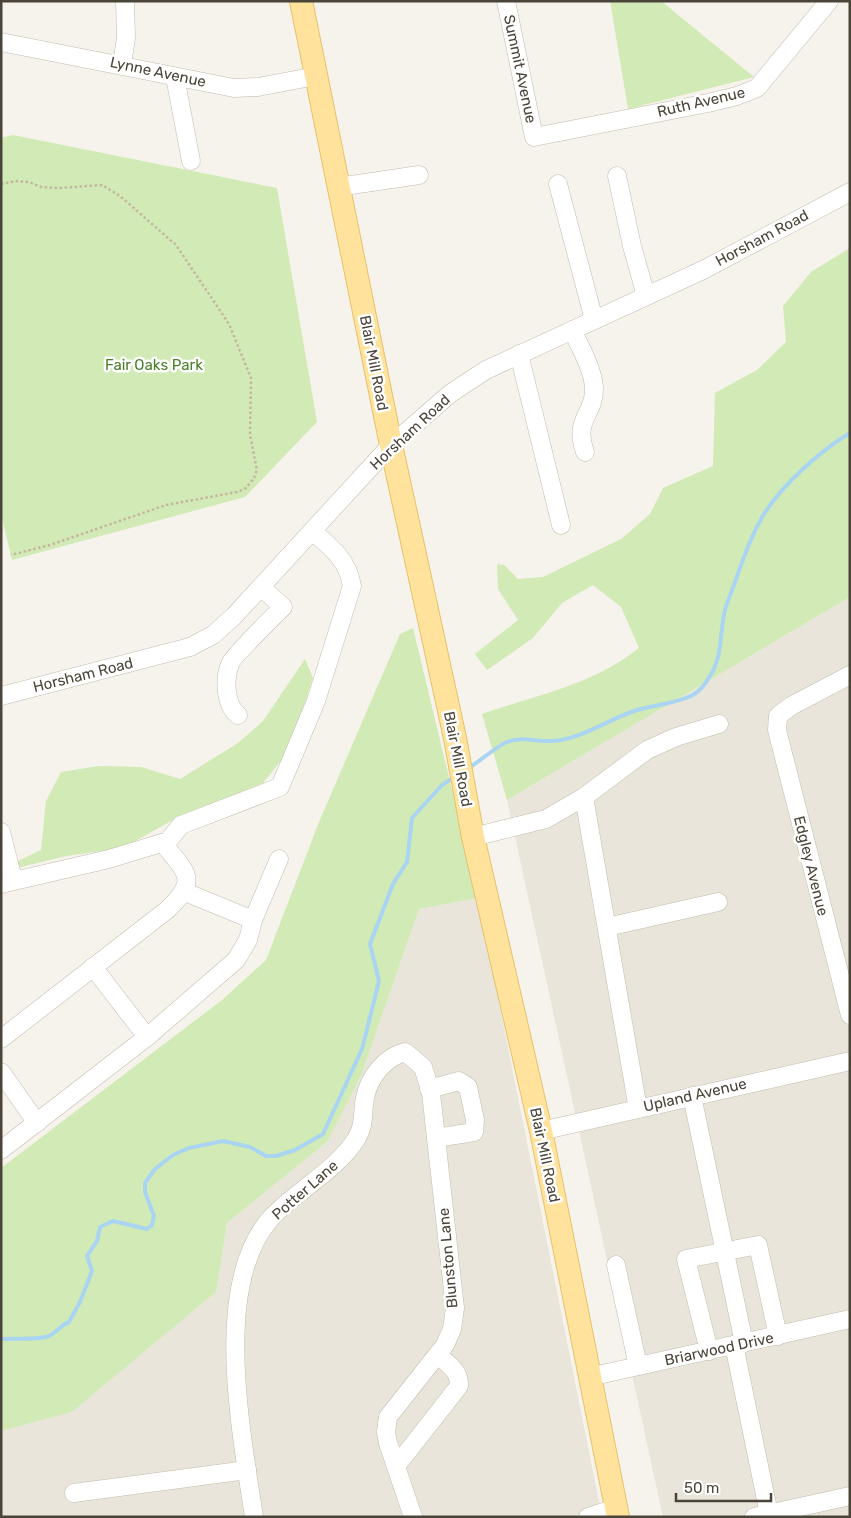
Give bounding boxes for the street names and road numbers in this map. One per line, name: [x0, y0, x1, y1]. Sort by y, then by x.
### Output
street label: Summit Avenue: [500, 13, 540, 125]
street label: Lynne Avenue: [108, 53, 208, 91]
street label: Ruth Avenue: [655, 83, 747, 121]
street label: Horsham Road: [712, 206, 812, 270]
street label: Blair Mill Road: [356, 314, 392, 412]
street label: Horsham Road: [366, 390, 454, 474]
street label: Horsham Road: [31, 654, 135, 696]
street label: Blair Mill Road: [440, 710, 476, 808]
street label: Edgley Avenue: [790, 814, 832, 918]
street label: Upland Avenue: [642, 1074, 748, 1116]
street label: Blair Mill Road: [526, 1106, 564, 1204]
street label: Potter Lane: [268, 1156, 342, 1224]
street label: Blunston Lane: [435, 1207, 461, 1309]
street label: Briarwood Drive: [663, 1329, 775, 1369]

